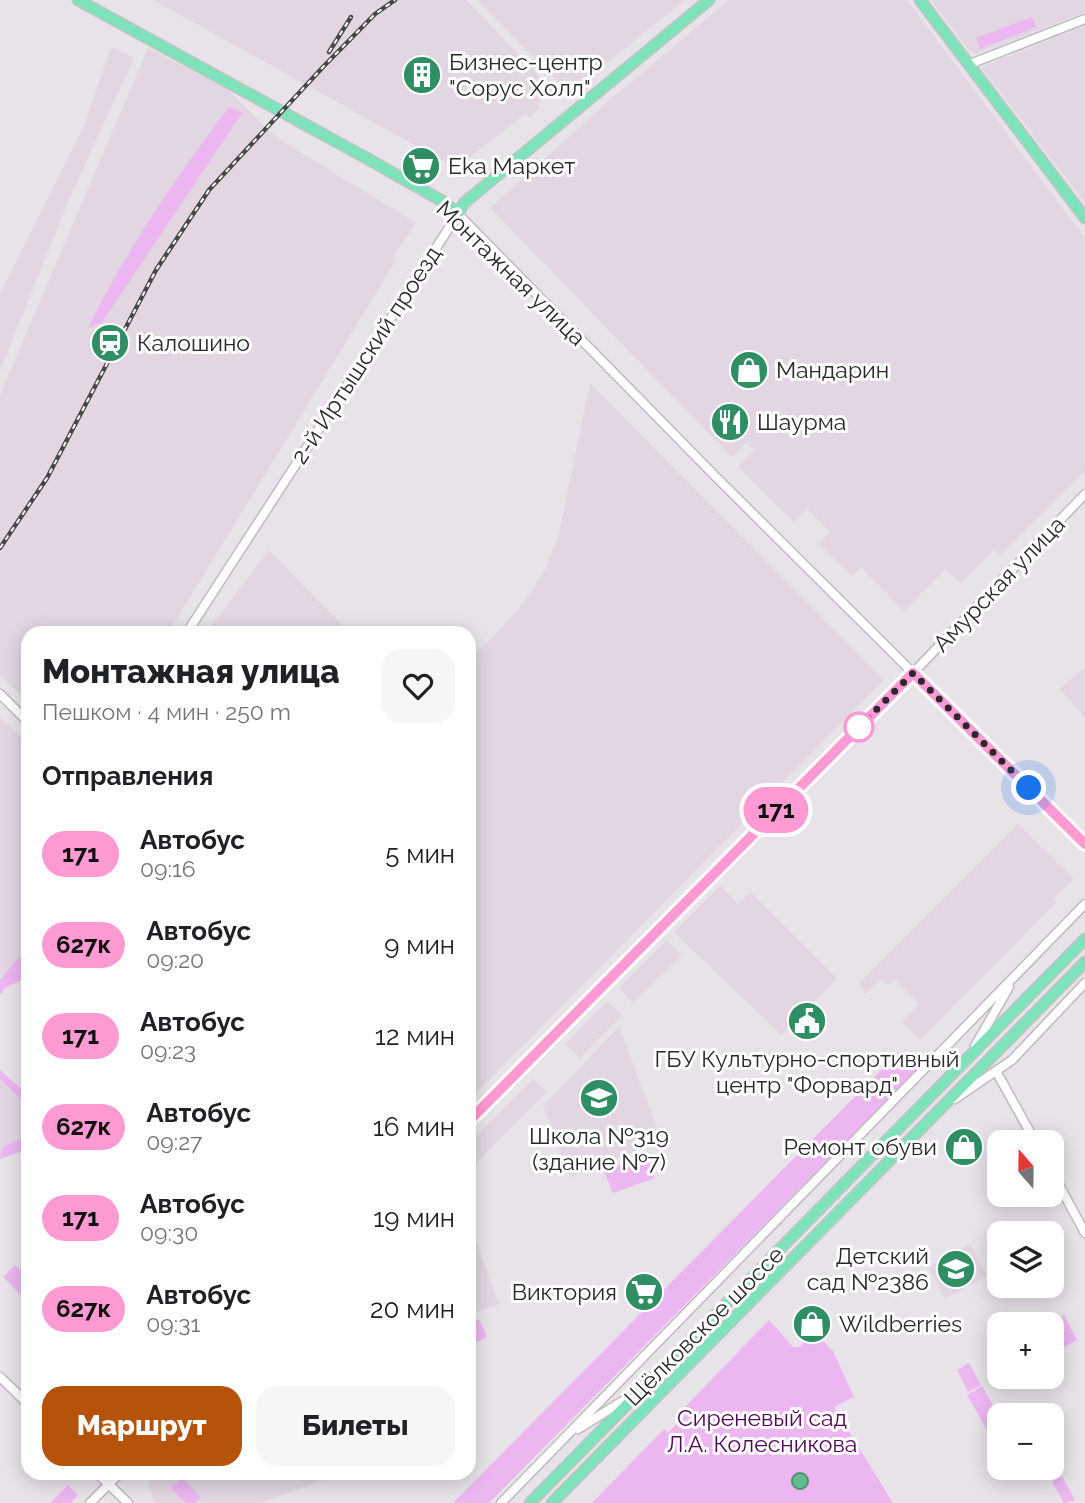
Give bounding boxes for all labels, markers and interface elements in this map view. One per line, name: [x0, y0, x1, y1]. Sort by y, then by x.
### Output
place label: Бизнес-центр "Сорус Холл": [449, 48, 603, 101]
building icon: Бизнес-центр "Сорус Холл": [401, 54, 443, 96]
supermarket icon: Eka Маркет: [400, 145, 442, 187]
place label: Eka Маркет: [448, 152, 575, 179]
street label: Монтажная улица: [431, 195, 592, 351]
street label: 2-й Иртышский проезд: [285, 241, 446, 469]
station icon: Калошино: [89, 322, 131, 364]
place label: Калошино: [137, 329, 250, 356]
shop icon: Мандарин: [728, 349, 770, 391]
place label: Мандарин: [776, 356, 889, 383]
restaurant icon: Шаурма: [709, 401, 751, 443]
place label: Шаурма: [757, 408, 846, 435]
street label: Амурская улица: [927, 510, 1070, 657]
button: heart: [381, 649, 455, 723]
text: Монтажная улица: [42, 652, 340, 691]
text: Пешком · 4 мин · 250 m: [42, 698, 291, 725]
unlabelled marker: [844, 712, 874, 742]
text: Отправления: [42, 761, 213, 791]
your location: [1011, 770, 1046, 805]
line badge: 171: [736, 787, 816, 833]
text: 171: [757, 795, 795, 824]
text: Автобус: [140, 825, 245, 855]
text: 171: [62, 839, 99, 868]
text: 5 мин: [385, 839, 455, 869]
text: 09:16: [140, 855, 196, 882]
text: Автобус: [146, 916, 251, 946]
text: 627к: [56, 930, 111, 959]
text: 9 мин: [384, 930, 455, 960]
text: 09:20: [146, 946, 204, 973]
public building icon: ГБУ Культурно-спортивный центр "Форвард": [786, 1000, 828, 1042]
text: Автобус: [140, 1007, 245, 1037]
text: 171: [62, 1021, 99, 1050]
text: 12 мин: [375, 1021, 455, 1051]
text: 09:23: [140, 1037, 196, 1064]
place label: ГБУ Культурно-спортивный центр "Форвард": [654, 1045, 960, 1098]
school or university icon: Школа №319 (здание №7): [578, 1077, 620, 1119]
text: Автобус: [146, 1098, 251, 1128]
text: 627к: [56, 1112, 111, 1141]
text: 16 мин: [373, 1112, 455, 1142]
place label: Школа №319 (здание №7): [529, 1122, 669, 1175]
shop icon: Ремонт обуви: [943, 1126, 985, 1168]
text: 09:27: [146, 1128, 202, 1155]
north arrow: [987, 1130, 1064, 1208]
map controls: [987, 1130, 1064, 1480]
place label: Ремонт обуви: [783, 1133, 937, 1160]
text: Автобус: [140, 1189, 245, 1219]
text: 171: [62, 1203, 99, 1232]
text: 19 мин: [373, 1203, 455, 1233]
text: 09:30: [140, 1219, 198, 1246]
button: layers: [987, 1221, 1064, 1298]
street label: Щёлковское шоссе: [618, 1240, 789, 1411]
place label: Детский сад №2386: [807, 1242, 929, 1295]
school or university icon: Детский сад №2386: [935, 1248, 977, 1290]
supermarket icon: Виктория: [623, 1271, 665, 1313]
place label: Виктория: [512, 1278, 617, 1305]
text: Автобус: [146, 1280, 251, 1310]
text: 627к: [56, 1294, 111, 1323]
text: 20 мин: [370, 1294, 455, 1324]
shop icon: Wildberries: [791, 1303, 833, 1345]
text: 09:31: [146, 1310, 200, 1337]
place label: Wildberries: [839, 1310, 962, 1337]
button: +: [987, 1312, 1064, 1389]
button: Маршрут: [42, 1386, 242, 1466]
button: Билеты: [256, 1386, 455, 1466]
button: −: [987, 1403, 1064, 1480]
park label: Сиреневый сад Л.А. Колесникова: [667, 1404, 857, 1457]

